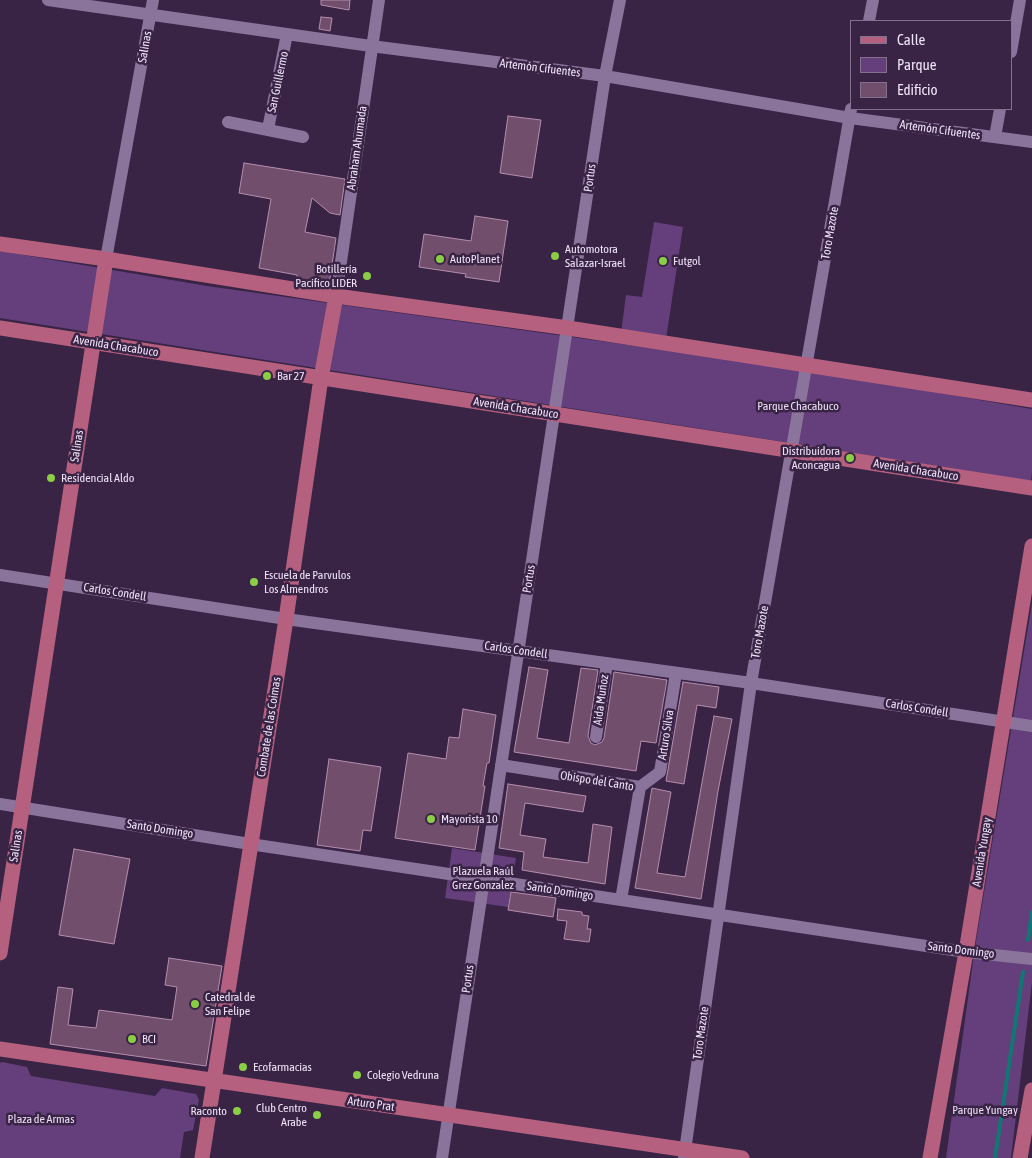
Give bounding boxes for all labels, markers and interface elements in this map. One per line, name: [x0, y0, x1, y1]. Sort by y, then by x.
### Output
legend: [850, 20, 1012, 110]
street label: Salinas: [135, 30, 155, 64]
text: Calle: [897, 31, 925, 48]
street label: San Guillermo: [264, 50, 292, 114]
street label: Artemón Cifuentes: [499, 56, 581, 80]
text: Parque: [897, 56, 937, 73]
text: Edificio: [897, 81, 938, 98]
street label: Abraham Ahumada: [344, 105, 370, 191]
street label: Artemón Cifuentes: [899, 117, 981, 143]
street label: Portus: [581, 163, 599, 193]
street label: Toro Mazote: [818, 206, 842, 260]
place label: Automotora Salazar-Israel: [565, 242, 626, 270]
marker: Automotora Salazar-Israel: [549, 250, 561, 262]
place label: AutoPlanet: [450, 252, 500, 266]
marker: AutoPlanet: [434, 253, 446, 265]
place label: Futgol: [673, 254, 701, 268]
marker: Futgol: [657, 255, 669, 267]
place label: Botillería Pacífico LIDER: [295, 262, 357, 290]
marker: Botillería Pacífico LIDER: [361, 270, 373, 282]
street label: Avenida Chacabuco: [72, 332, 160, 360]
place label: Bar 27: [277, 369, 305, 383]
marker: Bar 27: [261, 370, 273, 382]
street label: Avenida Chacabuco: [472, 394, 560, 422]
park label: Parque Chacabuco: [757, 399, 839, 413]
street label: Salinas: [67, 429, 87, 463]
place label: Distribuidora Aconcagua: [782, 444, 840, 472]
marker: Distribuidora Aconcagua: [844, 452, 856, 464]
street label: Avenida Chacabuco: [872, 456, 960, 484]
place label: Residencial Aldo: [61, 471, 134, 485]
marker: Residencial Aldo: [45, 472, 57, 484]
street label: Portus: [520, 564, 538, 594]
place label: Escuela de Parvulos Los Almendros: [264, 568, 351, 596]
marker: Escuela de Parvulos Los Almendros: [248, 576, 260, 588]
street label: Carlos Condell: [83, 580, 147, 604]
street label: Toro Mazote: [748, 605, 772, 659]
street label: Carlos Condell: [484, 638, 548, 662]
street label: Aida Muñoz: [590, 674, 612, 726]
street label: Combate de las Coimas: [254, 676, 284, 778]
street label: Carlos Condell: [885, 696, 949, 720]
street label: Arturo Silva: [655, 709, 677, 761]
street label: Obispo del Canto: [559, 768, 635, 794]
place label: Mayorista 10: [441, 812, 498, 826]
marker: Mayorista 10: [425, 813, 437, 825]
street label: Avenida Yungay: [969, 816, 995, 888]
street label: Santo Domingo: [126, 817, 194, 841]
street label: Salinas: [6, 829, 26, 863]
park label: Plazuela Raúl Grez Gonzalez: [452, 864, 514, 892]
street label: Santo Domingo: [526, 879, 594, 903]
street label: Santo Domingo: [927, 939, 995, 961]
street label: Portus: [459, 964, 477, 994]
place label: Catedral de San Felipe: [205, 990, 255, 1018]
marker: Catedral de San Felipe: [189, 998, 201, 1010]
street label: Toro Mazote: [690, 1006, 712, 1060]
place label: BCI: [142, 1032, 156, 1046]
marker: BCI: [126, 1033, 138, 1045]
place label: Ecofarmacias: [253, 1060, 312, 1074]
marker: Ecofarmacias: [237, 1061, 249, 1073]
place label: Colegio Vedruna: [367, 1068, 439, 1082]
marker: Colegio Vedruna: [351, 1069, 363, 1081]
street label: Arturo Prat: [346, 1094, 396, 1114]
place label: Club Centro Arabe: [256, 1101, 307, 1129]
park label: Parque Yungay: [952, 1103, 1018, 1117]
place label: Raconto: [191, 1104, 227, 1118]
marker: Raconto: [231, 1105, 243, 1117]
marker: Club Centro Arabe: [311, 1109, 323, 1121]
park label: Plaza de Armas: [8, 1112, 74, 1126]

